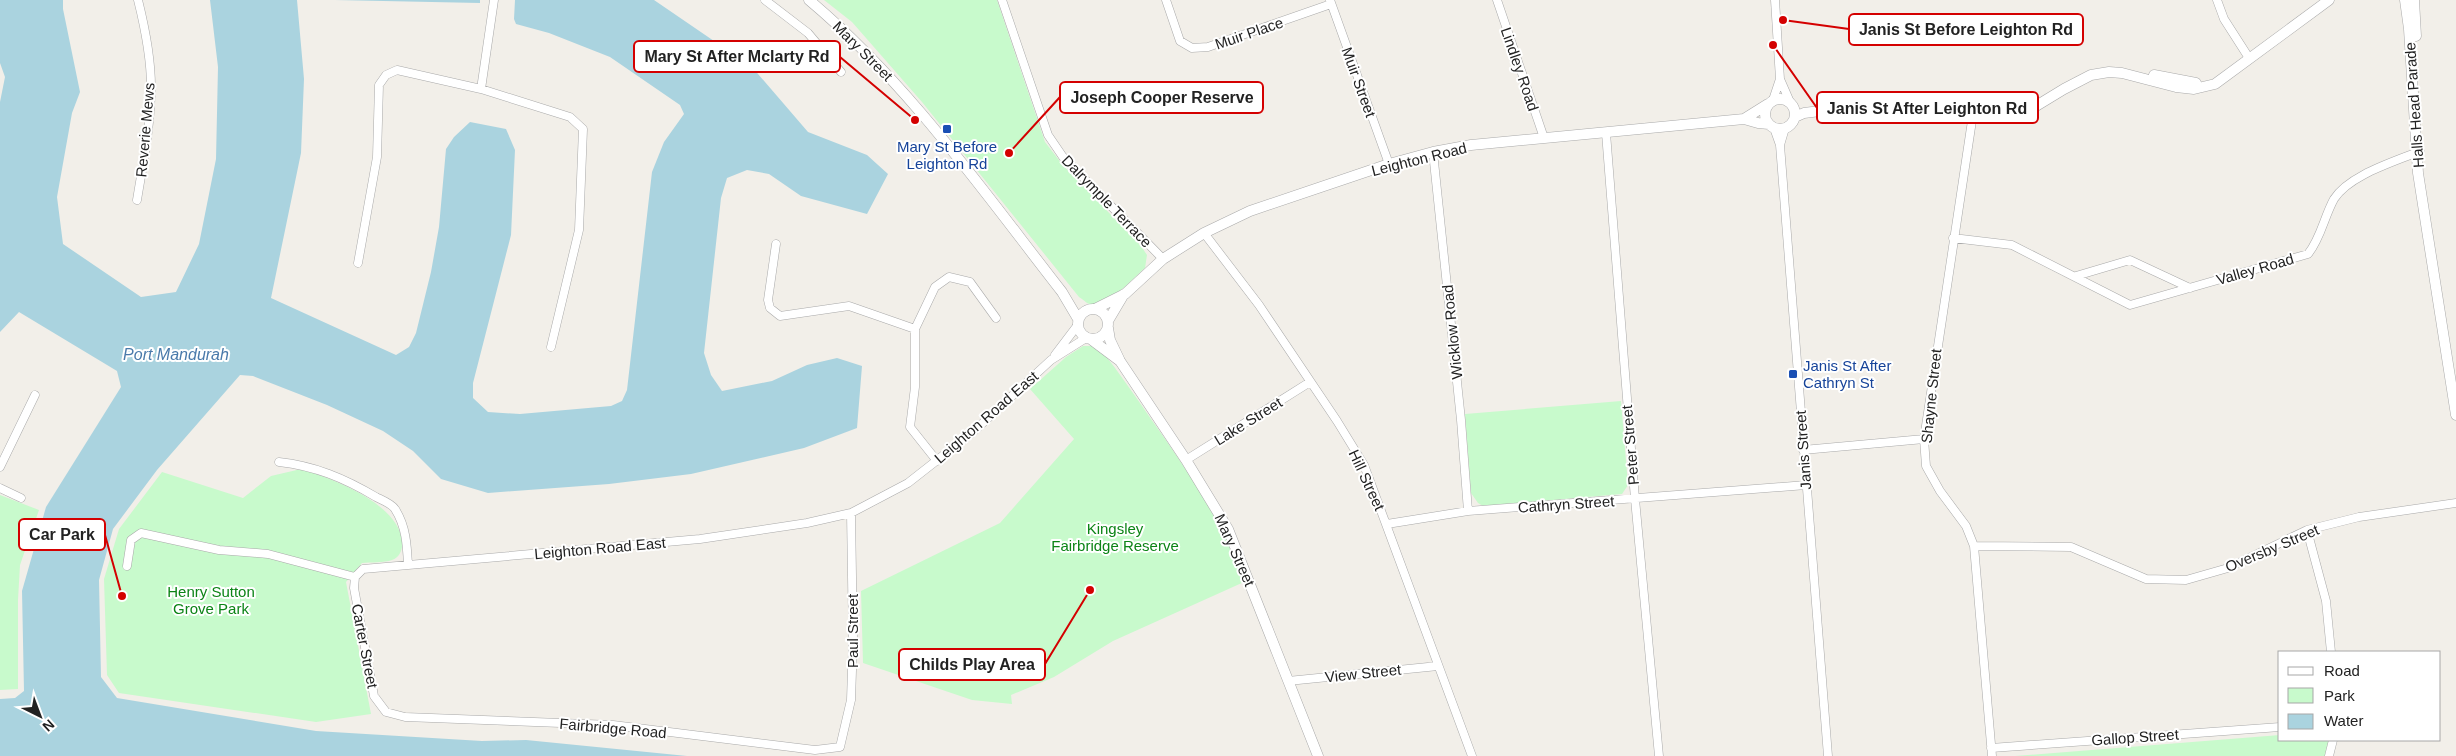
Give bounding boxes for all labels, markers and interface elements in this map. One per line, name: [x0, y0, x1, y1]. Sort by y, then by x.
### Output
street label: Muir Place: [1213, 13, 1285, 53]
callout: Janis St Before Leighton Rd: [1849, 14, 2083, 45]
street label: Mary Street: [830, 18, 897, 85]
text: Janis St Before Leighton Rd: [1859, 21, 2073, 38]
street label: Lindley Road: [1498, 25, 1542, 113]
callout: Mary St After Mclarty Rd: [634, 41, 840, 72]
street label: Halls Head Parade: [2401, 42, 2427, 168]
street label: Muir Street: [1338, 45, 1380, 120]
text: Mary St After Mclarty Rd: [644, 48, 830, 65]
street label: Reverie Mews: [132, 82, 158, 178]
callout: Joseph Cooper Reserve: [1060, 82, 1263, 113]
text: Joseph Cooper Reserve: [1070, 89, 1254, 106]
callout: Janis St After Leighton Rd: [1817, 92, 2038, 123]
text: Janis St After Leighton Rd: [1827, 100, 2027, 117]
marker: Mary St Before Leighton Rd: [941, 123, 953, 135]
place label: Mary St Before Leighton Rd: [897, 138, 997, 172]
street label: Leighton Road: [1370, 139, 1468, 179]
street label: Dalrymple Terrace: [1059, 151, 1155, 251]
street label: Valley Road: [2214, 250, 2296, 288]
street label: Wicklow Road: [1439, 284, 1465, 380]
water label: Port Mandurah: [123, 346, 229, 363]
street label: Shayne Street: [1918, 347, 1945, 444]
place label: Janis St After Cathryn St: [1803, 357, 1891, 391]
street label: Leighton Road East: [931, 367, 1042, 467]
marker: Janis St After Cathryn St: [1787, 368, 1799, 380]
street label: Lake Street: [1211, 393, 1286, 449]
street label: Peter Street: [1618, 404, 1642, 486]
street label: Janis Street: [1792, 409, 1814, 490]
street label: Hill Street: [1346, 447, 1389, 514]
street label: Cathryn Street: [1517, 492, 1616, 516]
street label: Mary Street: [1211, 511, 1259, 590]
callout: Car Park: [19, 519, 105, 550]
park label: Kingsley Fairbridge Reserve: [1051, 520, 1179, 554]
street label: Oversby Street: [2223, 520, 2322, 575]
text: Car Park: [29, 526, 95, 543]
street label: Leighton Road East: [534, 534, 667, 562]
park label: Henry Sutton Grove Park: [167, 583, 255, 617]
street label: Paul Street: [844, 593, 861, 668]
street label: Carter Street: [348, 602, 382, 691]
callout: Childs Play Area: [899, 649, 1045, 680]
legend: [2278, 651, 2441, 741]
text: Childs Play Area: [909, 656, 1035, 673]
street label: View Street: [1324, 660, 1403, 685]
text: Road: [2324, 662, 2360, 679]
text: Park: [2324, 687, 2355, 704]
north arrow: [15, 691, 65, 741]
text: Water: [2324, 712, 2363, 729]
street label: Fairbridge Road: [559, 715, 667, 741]
text: N: [40, 716, 58, 735]
street label: Gallop Street: [2091, 725, 2180, 749]

